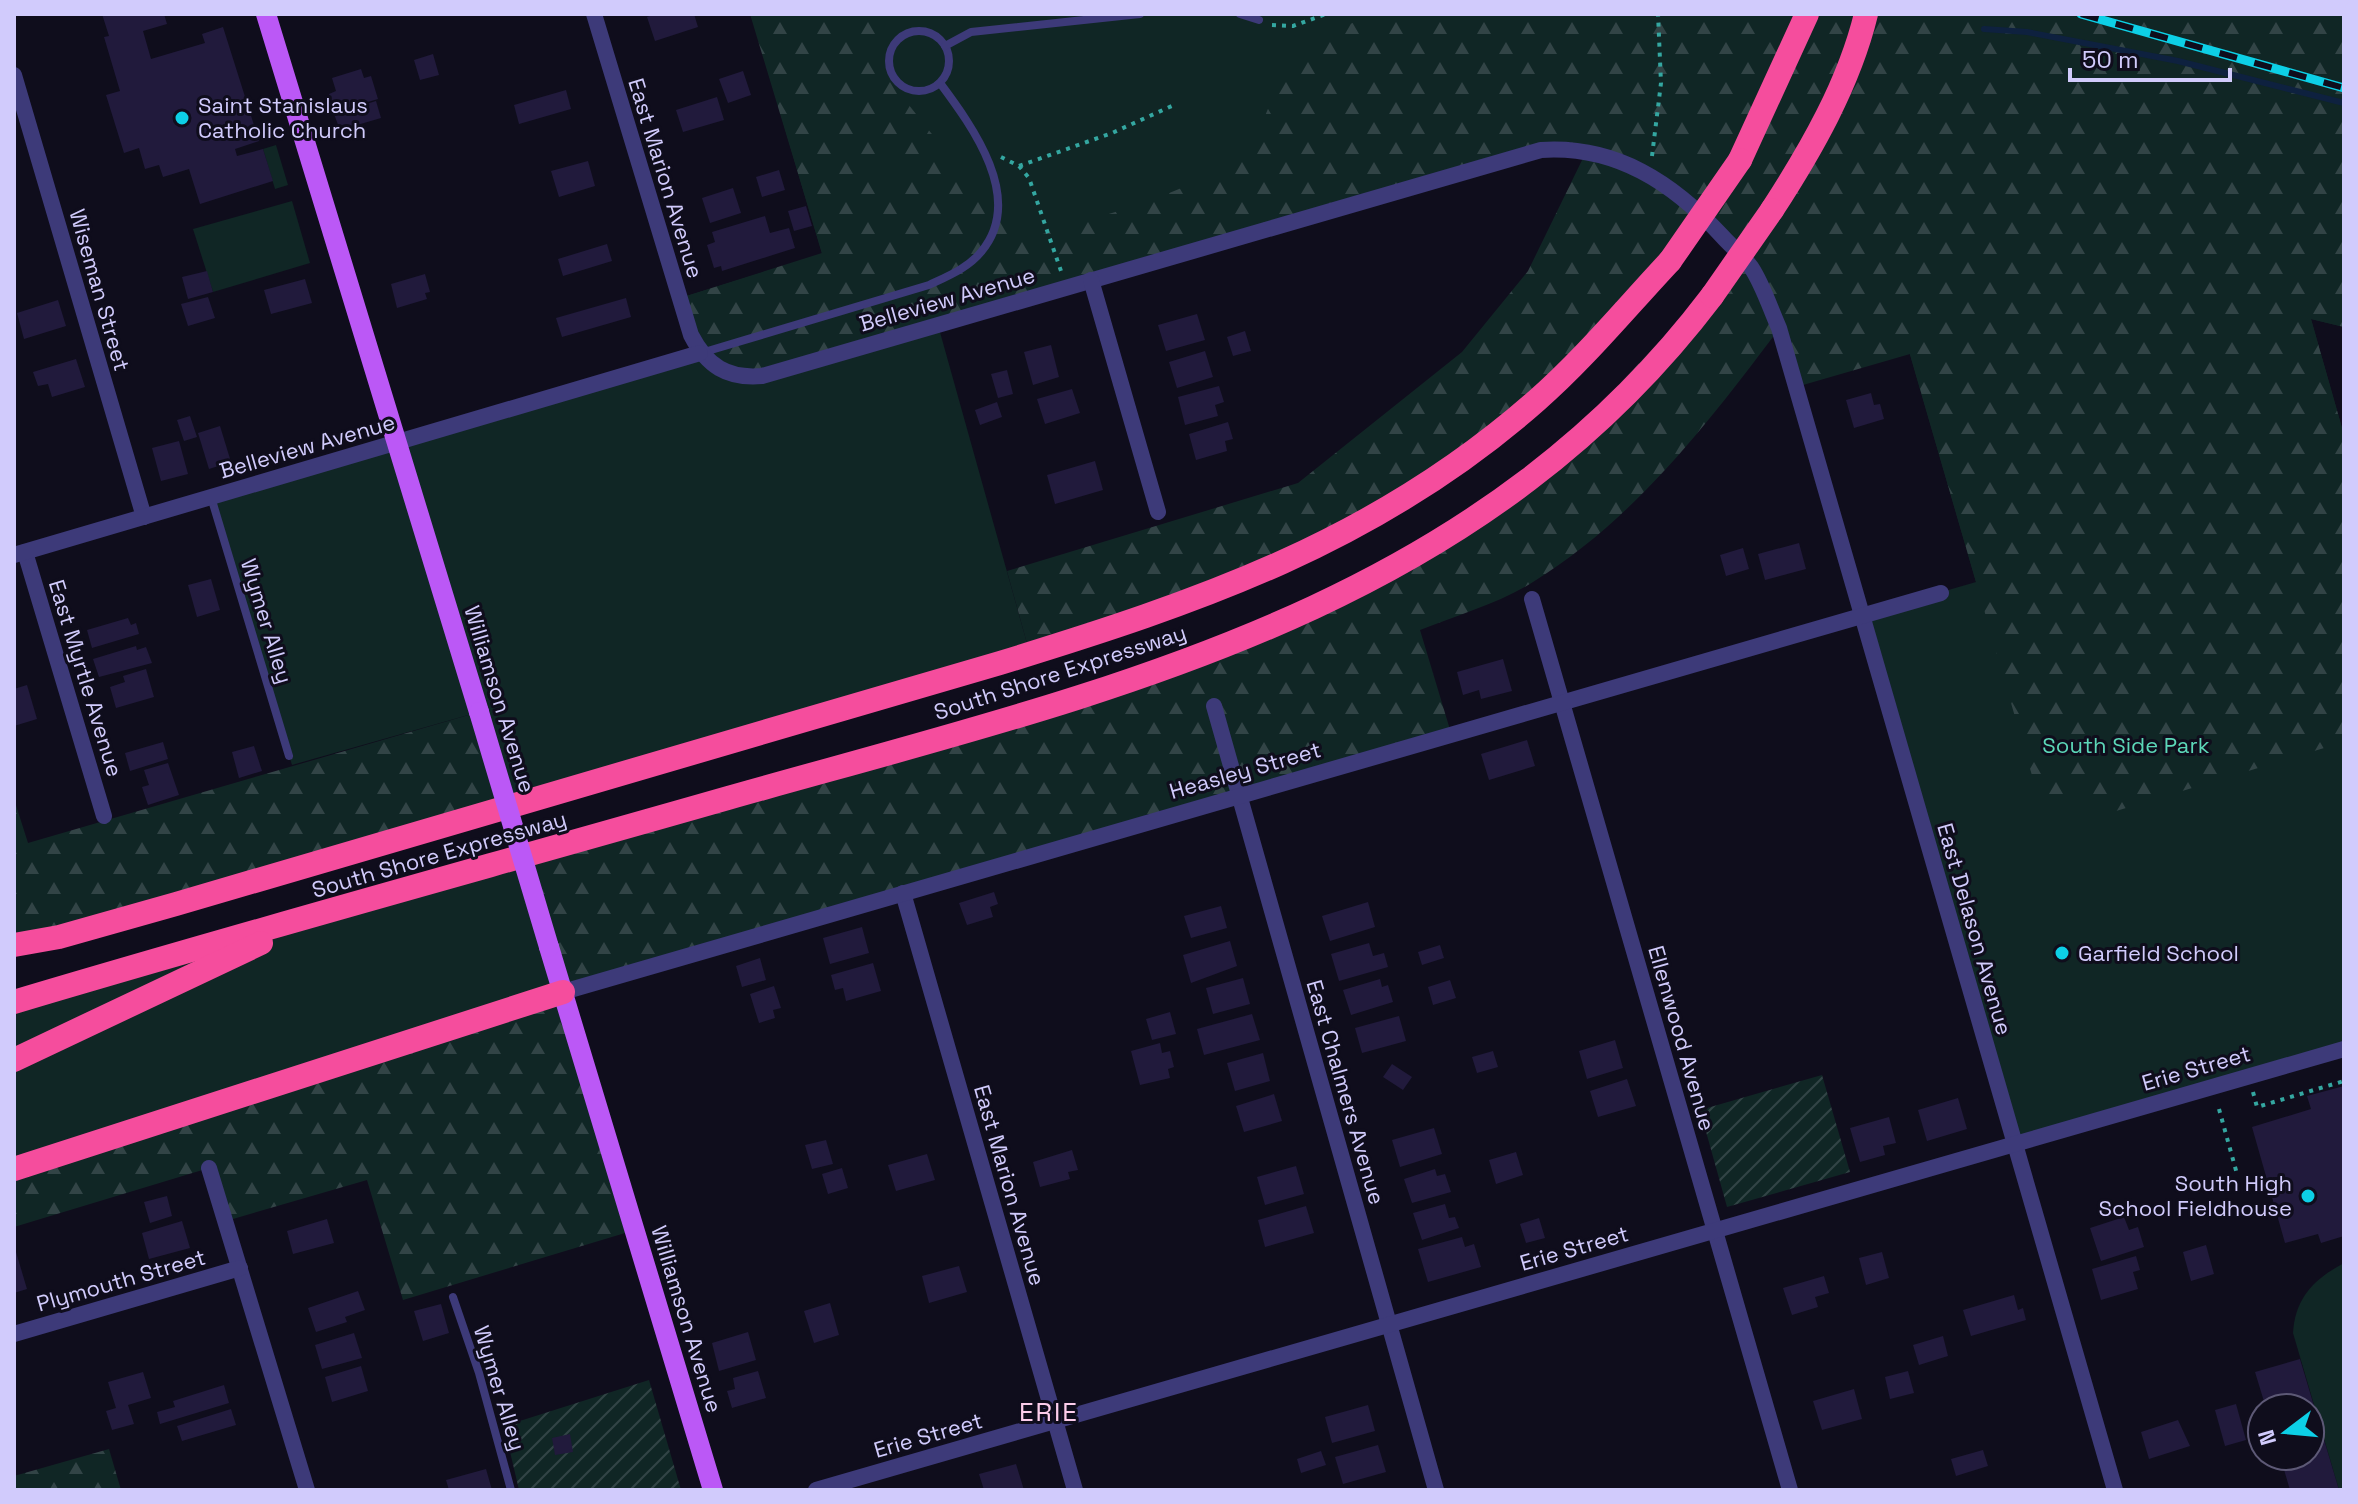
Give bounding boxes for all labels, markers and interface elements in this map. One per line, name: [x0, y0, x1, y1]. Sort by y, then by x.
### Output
scale bar: [2070, 32, 2230, 82]
text: 50 m: [2082, 44, 2139, 75]
street label: East Marion Avenue: [622, 75, 710, 281]
place label: Saint Stanislaus Catholic Church: [198, 91, 368, 144]
marker: Saint Stanislaus Catholic Church: [173, 109, 191, 127]
street label: Wiseman Street: [63, 206, 137, 374]
street label: Belleview Avenue: [856, 261, 1038, 337]
street label: Belleview Avenue: [216, 408, 398, 484]
street label: Wymer Alley: [235, 555, 299, 687]
street label: East Myrtle Avenue: [43, 576, 129, 780]
street label: Williamson Avenue: [458, 602, 542, 796]
street label: South Shore Expressway: [930, 618, 1190, 726]
park label: South Side Park: [2042, 731, 2210, 759]
street label: Heasley Street: [1166, 735, 1324, 805]
street label: South Shore Expressway: [308, 804, 570, 904]
street label: East Delason Avenue: [1931, 820, 2019, 1038]
place label: Garfield School: [2078, 939, 2239, 967]
street label: Ellenwood Avenue: [1642, 942, 1722, 1134]
marker: Garfield School: [2053, 944, 2071, 962]
street label: East Chalmers Avenue: [1301, 976, 1391, 1208]
street label: Erie Street: [2138, 1039, 2254, 1097]
street label: East Marion Avenue: [968, 1081, 1052, 1289]
place label: South High School Fieldhouse: [2099, 1169, 2292, 1222]
marker: South High School Fieldhouse: [2299, 1187, 2317, 1205]
street label: Erie Street: [1516, 1219, 1632, 1277]
street label: Williamson Avenue: [645, 1222, 729, 1416]
street label: Plymouth Street: [33, 1242, 209, 1318]
street label: Wymer Alley: [468, 1322, 532, 1454]
north arrow: [2246, 1392, 2326, 1472]
district label: ERIE: [1019, 1395, 1079, 1429]
street label: Erie Street: [870, 1406, 986, 1464]
text: N: [2251, 1427, 2282, 1448]

